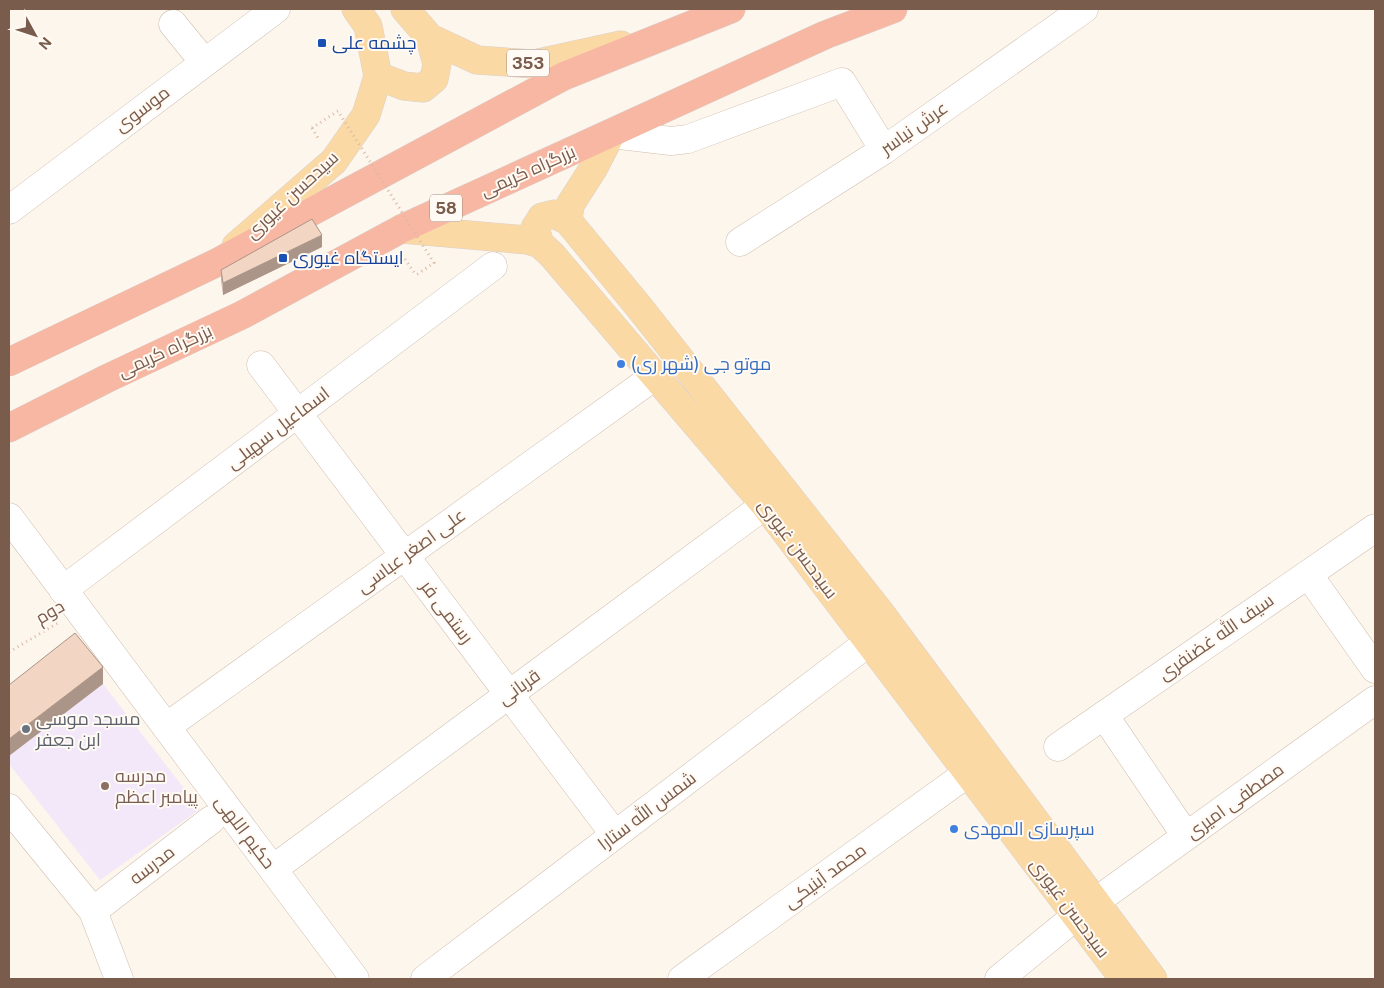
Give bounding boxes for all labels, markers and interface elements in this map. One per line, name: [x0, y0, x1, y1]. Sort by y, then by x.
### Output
north arrow: [10, 10, 60, 60]
place label: چشمه علی: [332, 32, 417, 55]
text: N: [35, 34, 55, 53]
marker: چشمه علی: [316, 37, 328, 49]
road number: 353: [507, 49, 549, 76]
street label: موسوی: [110, 81, 174, 137]
street label: عرش نیاسر: [875, 97, 952, 160]
street label: بزرگراه کریمی: [477, 140, 579, 202]
street label: سیدحسن غیوری: [241, 146, 343, 244]
road number: 58: [430, 194, 462, 222]
place label: ایستگاه غیوری: [293, 247, 404, 269]
marker: ایستگاه غیوری: [277, 252, 289, 264]
street label: بزرگراه کریمی: [114, 320, 216, 382]
place label: موتو جی (شهر ری): [631, 353, 771, 375]
marker: موتو جی (شهر ری): [615, 358, 627, 370]
street label: اسماعیل سهیلی: [222, 382, 334, 474]
street label: سیدحسن غیوری: [753, 495, 843, 603]
street label: علی اصغر عباسی: [352, 504, 470, 598]
street label: رستمی فر: [415, 575, 478, 648]
street label: سیف الله غضنفری: [1153, 588, 1278, 685]
street label: دوم: [32, 595, 69, 630]
street label: قربانی: [493, 664, 545, 710]
place label: مسجد موسی ابن جعفر: [35, 708, 141, 751]
marker: مسجد موسی ابن جعفر: [20, 723, 32, 735]
street label: مصطفی امیری: [1182, 758, 1288, 844]
place label: مدرسه پیامبر اعظم: [115, 765, 198, 809]
street label: شمس الله ستارا: [593, 766, 700, 855]
marker: مدرسه پیامبر اعظم: [99, 780, 111, 792]
street label: حکیم اللهی: [209, 791, 280, 874]
place label: سپرسازی المهدی: [964, 818, 1095, 841]
marker: سپرسازی المهدی: [948, 823, 960, 835]
street label: محمد آبنیکی: [779, 839, 871, 913]
street label: مدرسه: [125, 841, 179, 889]
street label: سیدحسن غیوری: [1025, 854, 1115, 962]

